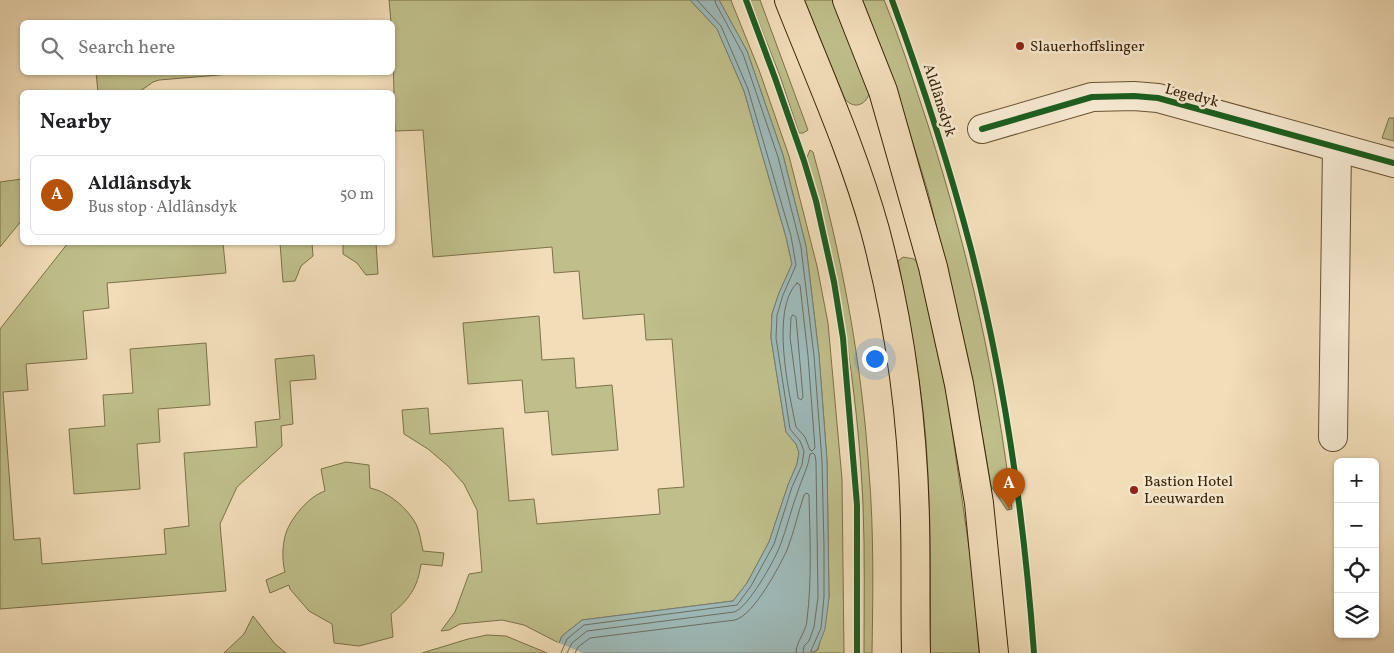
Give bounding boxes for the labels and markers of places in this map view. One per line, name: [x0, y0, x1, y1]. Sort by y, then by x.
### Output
place label: Slauerhoffslinger: [1030, 37, 1144, 58]
marker: Slauerhoffslinger: [1014, 40, 1026, 52]
pin: A: [993, 468, 1025, 509]
place label: Bastion Hotel Leeuwarden: [1144, 472, 1233, 510]
marker: Bastion Hotel Leeuwarden: [1128, 484, 1140, 496]

